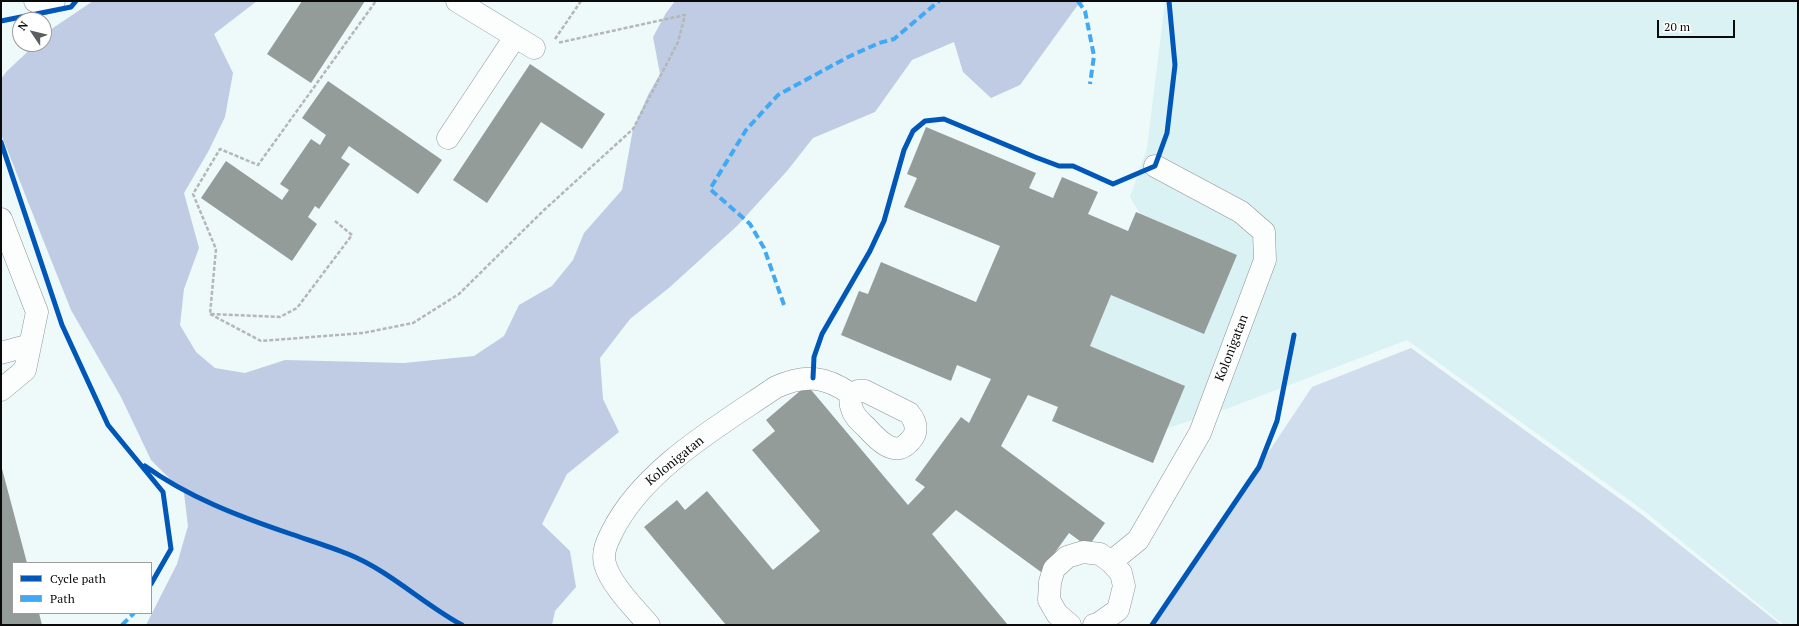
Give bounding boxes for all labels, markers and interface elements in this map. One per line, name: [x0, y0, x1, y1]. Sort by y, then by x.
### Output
north arrow: [12, 12, 52, 52]
scale bar: [1659, 12, 1737, 38]
text: N: [15, 18, 31, 33]
text: 20 m: [1664, 19, 1690, 34]
street label: Kolonigatan: [1212, 312, 1252, 384]
street label: Kolonigatan: [643, 433, 707, 489]
legend: [12, 562, 152, 614]
text: Cycle path: [50, 571, 106, 586]
text: Path: [50, 591, 75, 606]

